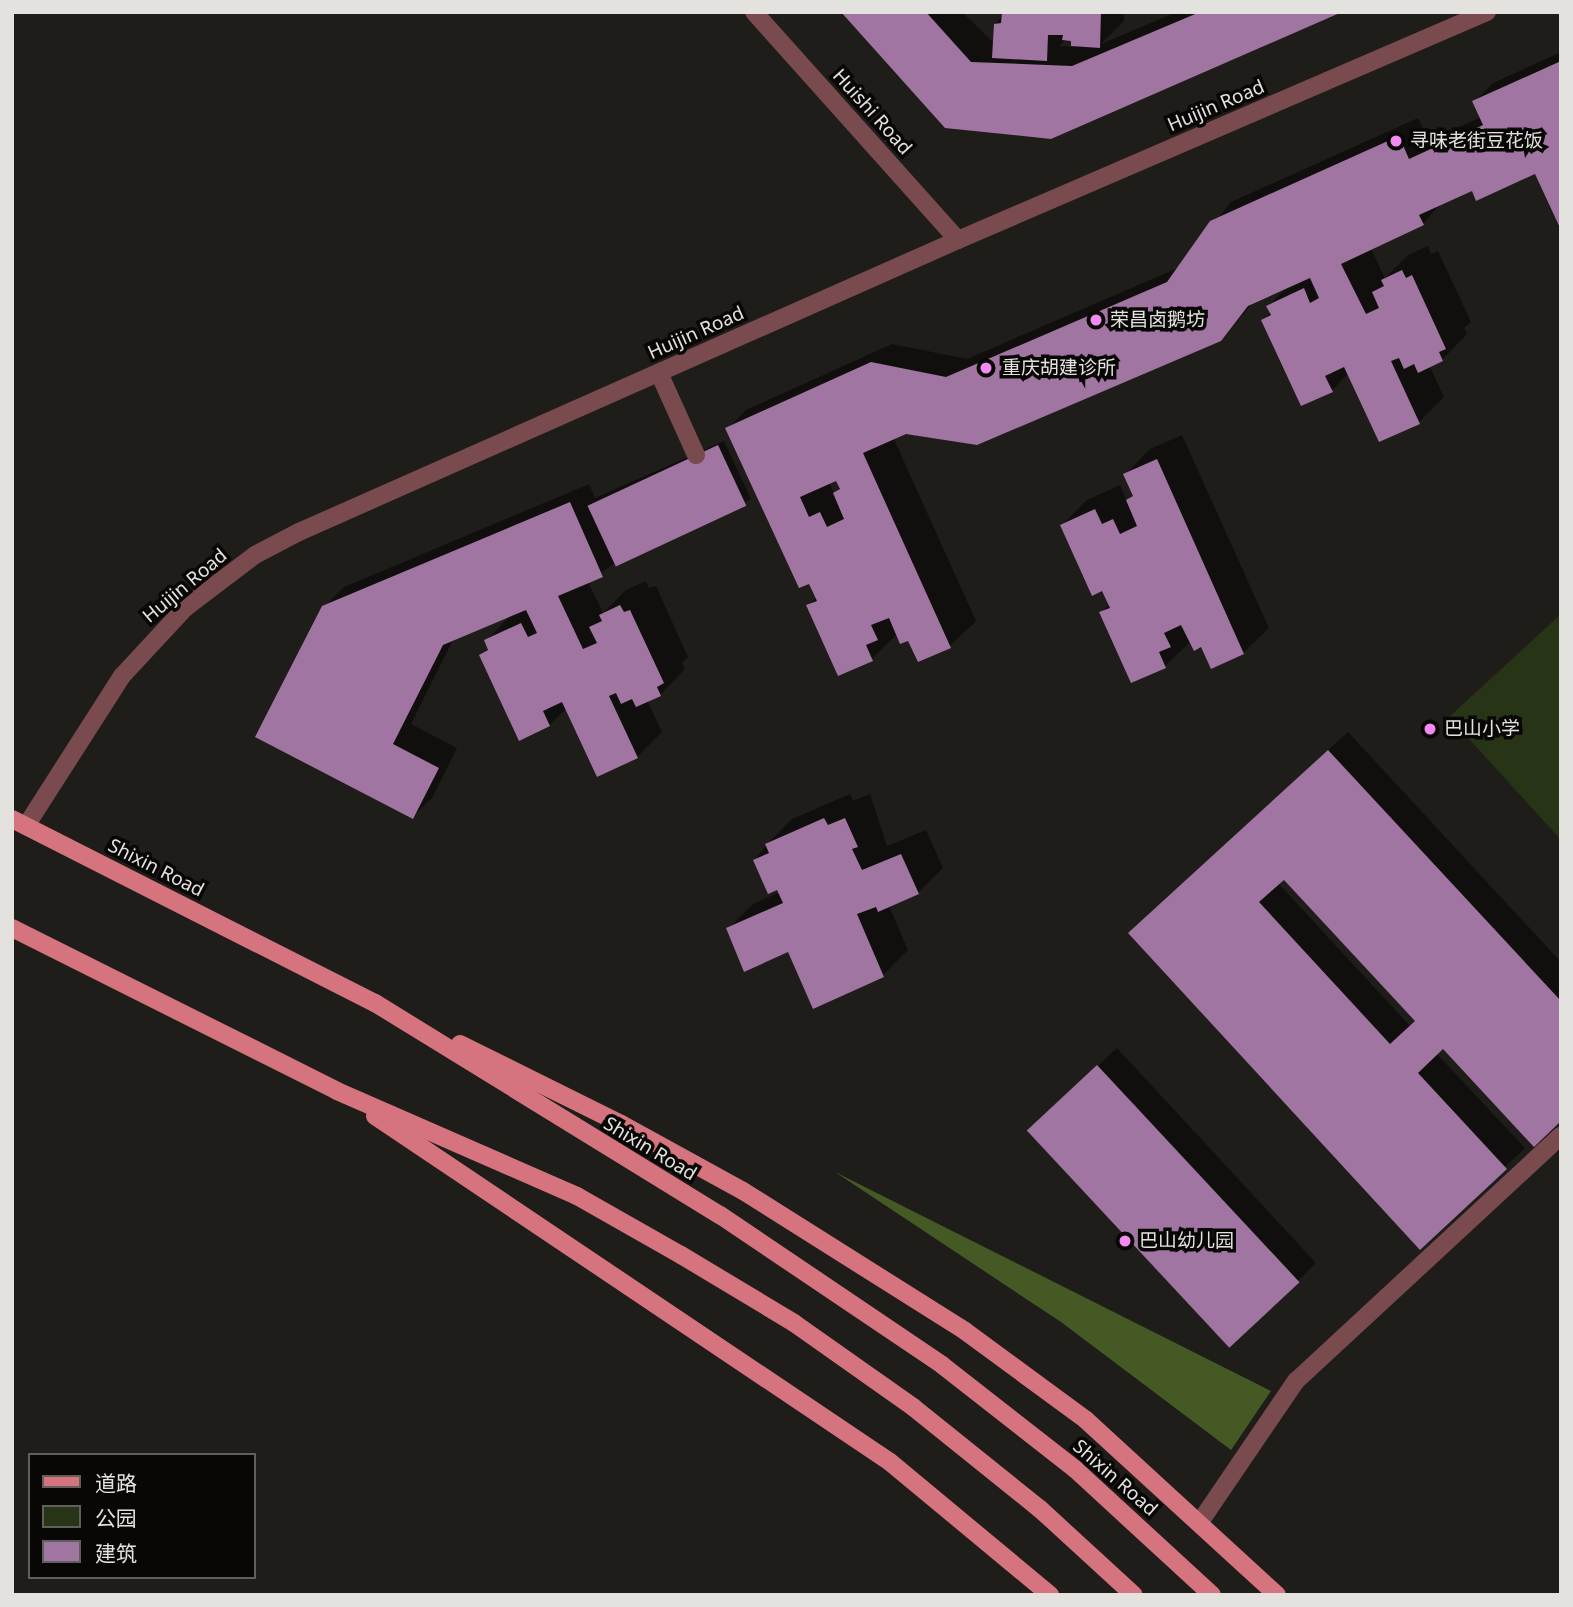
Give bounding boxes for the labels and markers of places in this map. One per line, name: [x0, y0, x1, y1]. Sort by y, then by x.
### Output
place label: 寻味老街豆花饭: [1410, 130, 1543, 152]
marker: 寻味老街豆花饭: [1388, 133, 1404, 149]
place label: 荣昌卤鹅坊: [1110, 309, 1205, 331]
marker: 荣昌卤鹅坊: [1088, 312, 1104, 328]
place label: 重庆胡建诊所: [1002, 357, 1116, 379]
marker: 重庆胡建诊所: [976, 358, 996, 378]
place label: 巴山小学: [1444, 718, 1520, 740]
marker: 巴山小学: [1422, 721, 1438, 737]
place label: 巴山幼儿园: [1139, 1230, 1234, 1252]
marker: 巴山幼儿园: [1117, 1233, 1133, 1249]

